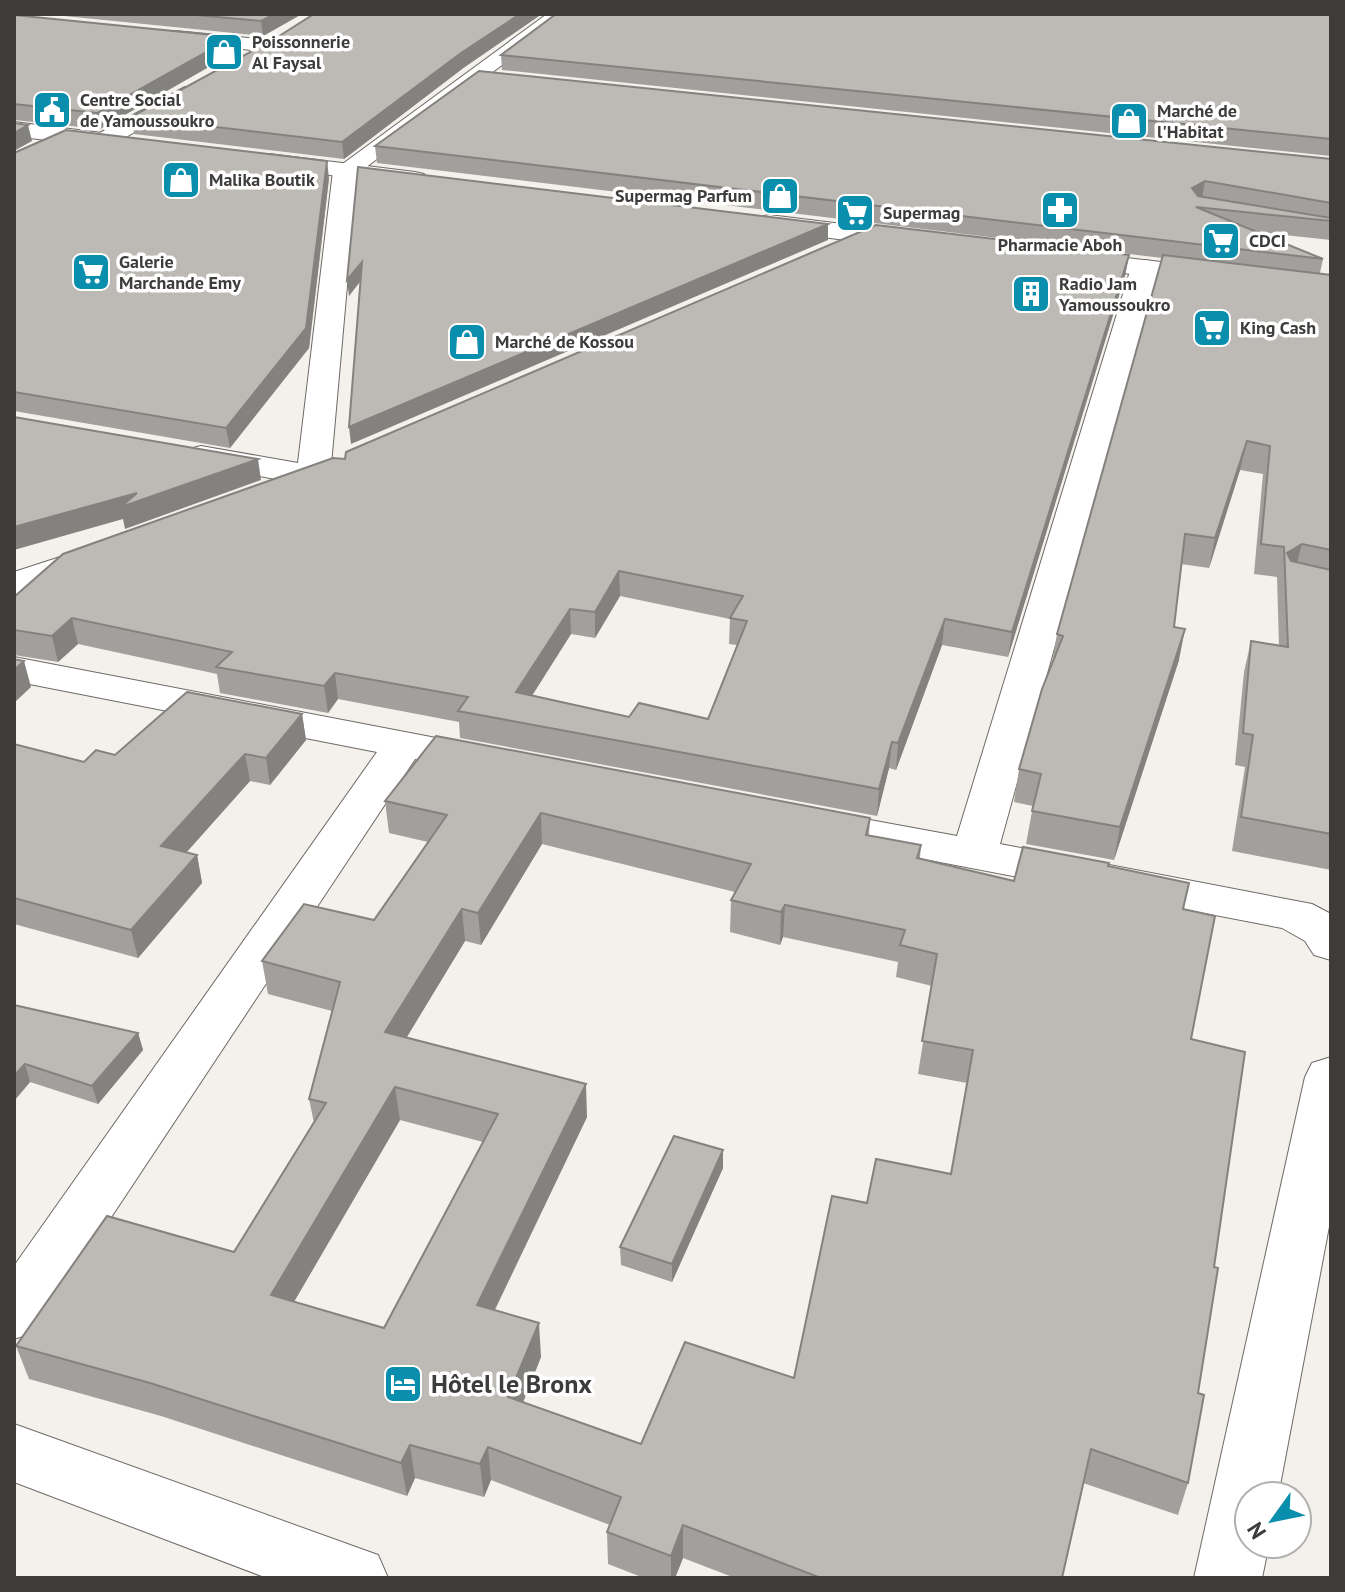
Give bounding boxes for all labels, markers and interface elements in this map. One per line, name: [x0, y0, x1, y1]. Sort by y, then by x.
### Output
place label: Poissonnerie Al Faysal: [252, 30, 350, 74]
shop icon: Poissonnerie Al Faysal: [203, 31, 245, 73]
place label: Centre Social de Yamoussoukro: [80, 88, 215, 132]
public building icon: Centre Social de Yamoussoukro: [31, 89, 73, 131]
place label: Marché de l'Habitat: [1157, 99, 1237, 143]
shop icon: Marché de l'Habitat: [1108, 100, 1150, 142]
shop icon: Malika Boutik: [160, 159, 202, 201]
place label: Malika Boutik: [209, 168, 315, 191]
shop icon: Supermag Parfum: [759, 175, 801, 217]
place label: Supermag Parfum: [615, 184, 752, 207]
pharmacy icon: Pharmacie Aboh: [1039, 189, 1081, 231]
supermarket icon: Supermag: [834, 192, 876, 234]
place label: Supermag: [883, 201, 960, 224]
supermarket icon: CDCI: [1200, 220, 1242, 262]
place label: CDCI: [1249, 229, 1286, 252]
place label: Pharmacie Aboh: [998, 233, 1122, 256]
place label: Galerie Marchande Emy: [119, 250, 241, 294]
supermarket icon: Galerie Marchande Emy: [70, 251, 112, 293]
place label: Radio Jam Yamoussoukro: [1058, 272, 1171, 316]
building icon: Radio Jam Yamoussoukro: [1010, 273, 1052, 315]
supermarket icon: King Cash: [1191, 307, 1233, 349]
place label: King Cash: [1240, 316, 1316, 339]
shop icon: Marché de Kossou: [446, 321, 488, 363]
place label: Marché de Kossou: [495, 330, 634, 353]
hotel icon: Hôtel le Bronx: [382, 1363, 424, 1405]
place label: Hôtel le Bronx: [431, 1367, 592, 1400]
north arrow: [1233, 1480, 1313, 1560]
text: N: [1241, 1517, 1272, 1545]

